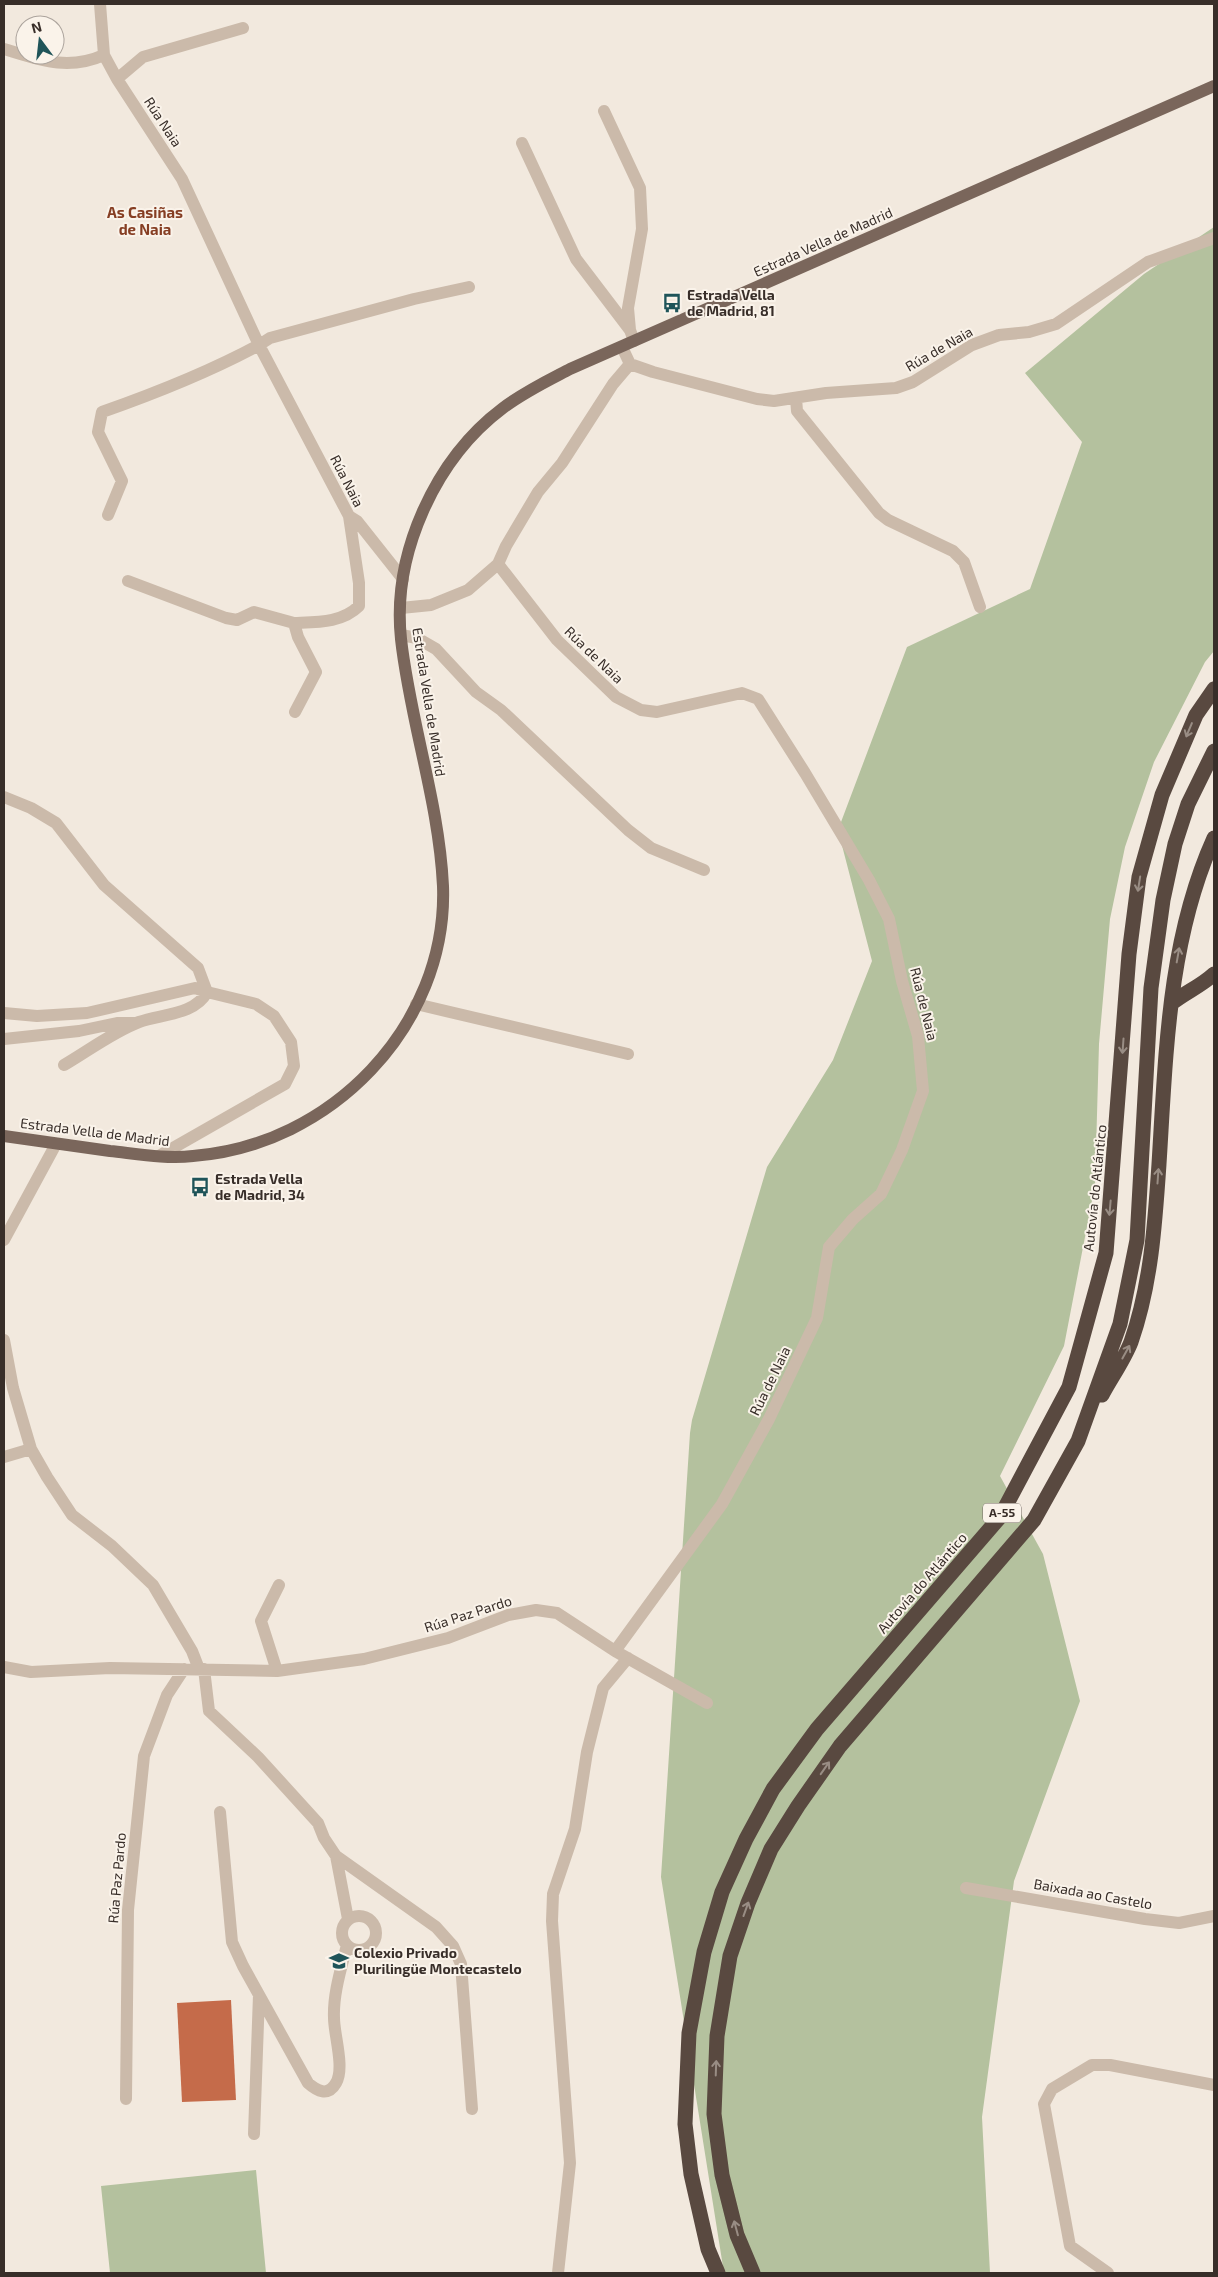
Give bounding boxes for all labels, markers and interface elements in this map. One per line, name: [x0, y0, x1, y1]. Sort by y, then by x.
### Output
north arrow: [15, 15, 65, 65]
text: N: [29, 17, 44, 36]
street label: Rúa Naia: [141, 94, 186, 150]
district label: As Casiñas de Naia: [107, 203, 183, 238]
street label: Estrada Vella de Madrid: [751, 203, 895, 280]
place label: Estrada Vella de Madrid, 81: [687, 286, 775, 319]
bus stop icon: Estrada Vella de Madrid, 81: [661, 292, 683, 314]
street label: Rúa de Naia: [902, 322, 975, 375]
street label: Rúa Naia: [327, 452, 368, 510]
street label: Rúa de Naia: [562, 623, 627, 687]
street label: Estrada Vella de Madrid: [409, 626, 450, 778]
one-way arrow: [1184, 722, 1194, 737]
one-way arrow: [1133, 876, 1143, 892]
one-way arrow: [1174, 947, 1184, 963]
street label: Rúa de Naia: [907, 966, 942, 1042]
one-way arrow: [1119, 1037, 1128, 1053]
street label: Estrada Vella de Madrid: [19, 1114, 171, 1149]
street label: Autovía do Atlántico: [1079, 1124, 1110, 1252]
one-way arrow: [1154, 1168, 1163, 1184]
place label: Estrada Vella de Madrid, 34: [215, 1170, 305, 1203]
bus stop icon: Estrada Vella de Madrid, 34: [189, 1176, 211, 1198]
one-way arrow: [1106, 1199, 1115, 1215]
street label: Rúa de Naia: [746, 1343, 794, 1418]
one-way arrow: [1121, 1344, 1131, 1359]
road number: A-55: [983, 1504, 1021, 1522]
street label: Autovía do Atlántico: [873, 1529, 970, 1636]
street label: Rúa Paz Pardo: [422, 1591, 514, 1636]
one-way arrow: [820, 1761, 830, 1775]
street label: Rúa Paz Pardo: [104, 1832, 129, 1924]
street label: Baixada ao Castelo: [1032, 1875, 1154, 1912]
one-way arrow: [742, 1902, 751, 1917]
place label: Colexio Privado Plurilingüe Montecastelo: [354, 1944, 522, 1977]
school or university icon: Colexio Privado Plurilingüe Montecastelo: [328, 1950, 350, 1972]
one-way arrow: [711, 2060, 720, 2076]
one-way arrow: [730, 2220, 740, 2236]

